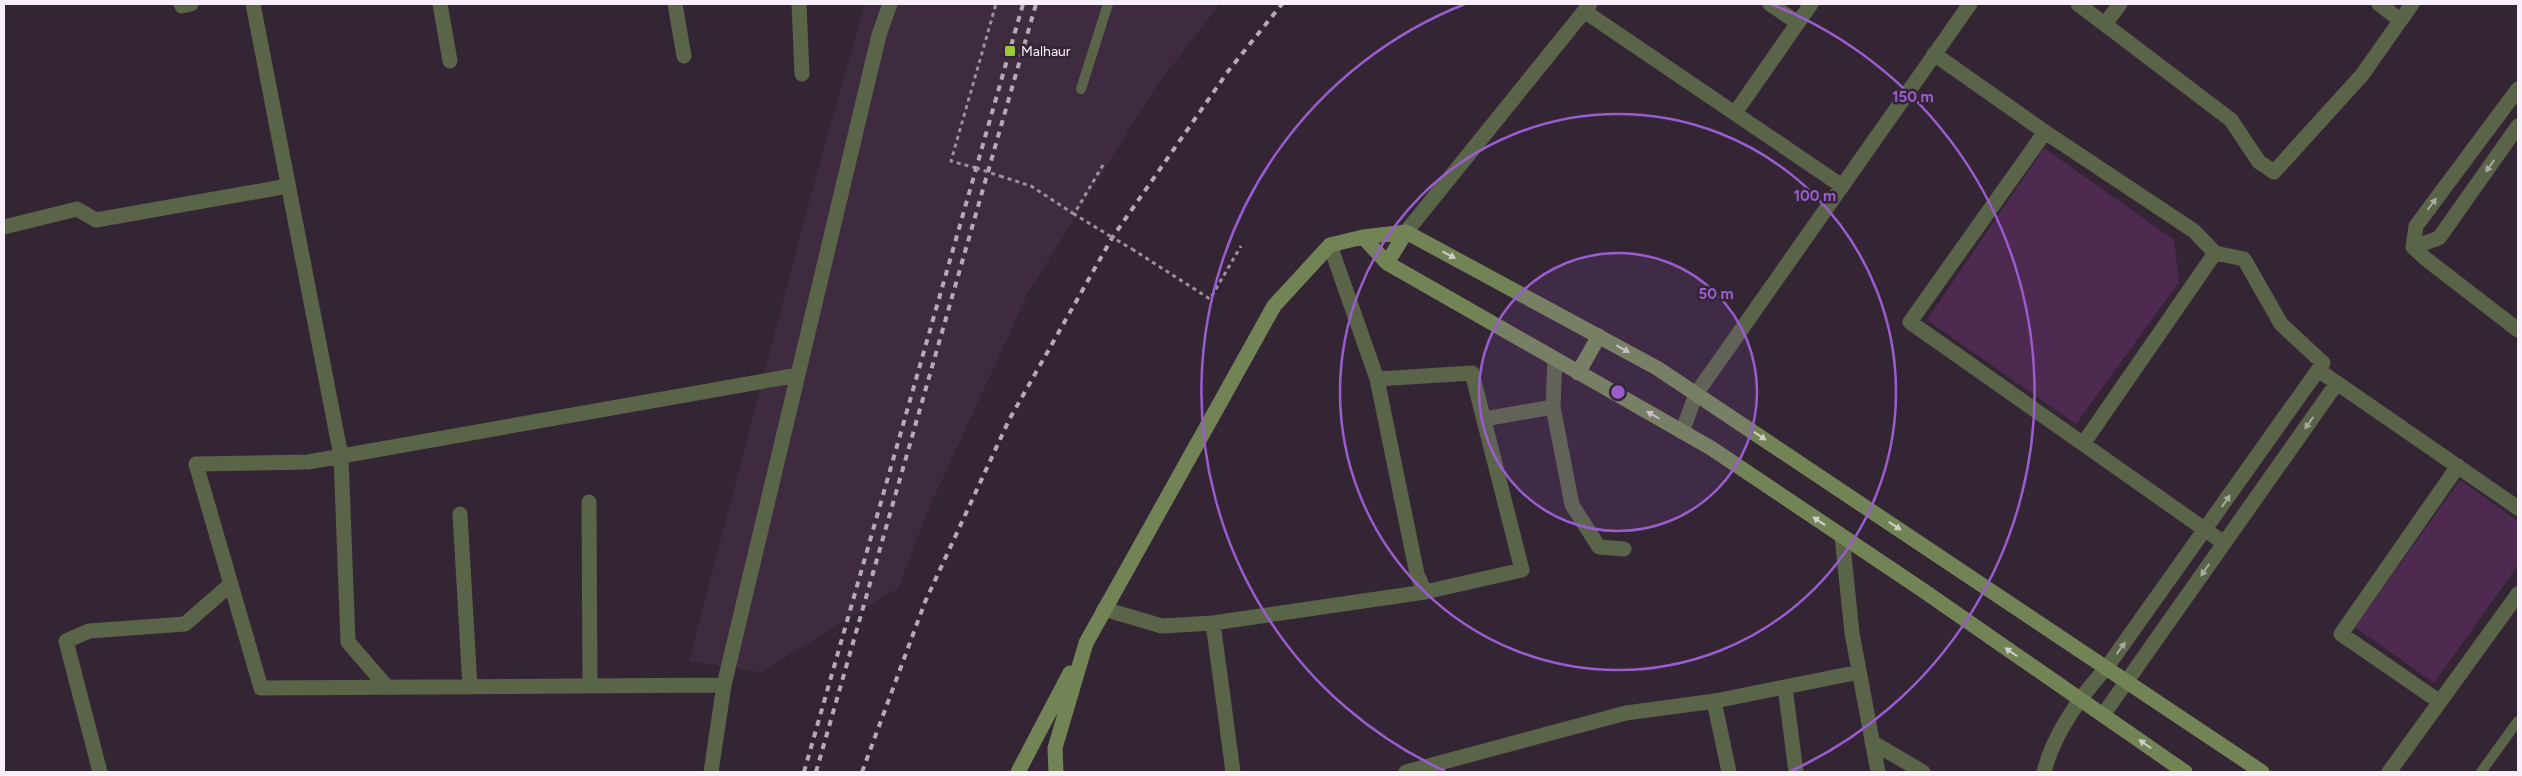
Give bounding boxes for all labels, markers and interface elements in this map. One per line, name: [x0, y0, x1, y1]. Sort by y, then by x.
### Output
place label: Malhaur: [1021, 43, 1071, 60]
marker: Malhaur: [1003, 44, 1017, 58]
text: 150 m: [1892, 88, 1934, 106]
one-way arrow: [2485, 159, 2495, 173]
text: 100 m: [1794, 187, 1836, 205]
one-way arrow: [2427, 198, 2438, 211]
one-way arrow: [1442, 251, 1456, 259]
text: 50 m: [1698, 285, 1734, 303]
one-way arrow: [1615, 345, 1630, 353]
centre of rings: [1609, 383, 1627, 401]
one-way arrow: [1645, 411, 1660, 419]
one-way arrow: [2304, 416, 2314, 430]
one-way arrow: [1753, 431, 1766, 441]
one-way arrow: [2221, 494, 2231, 508]
one-way arrow: [1812, 516, 1826, 526]
one-way arrow: [1888, 521, 1902, 530]
one-way arrow: [2200, 563, 2210, 577]
one-way arrow: [2116, 641, 2126, 655]
one-way arrow: [2005, 647, 2018, 657]
one-way arrow: [2138, 739, 2152, 749]

